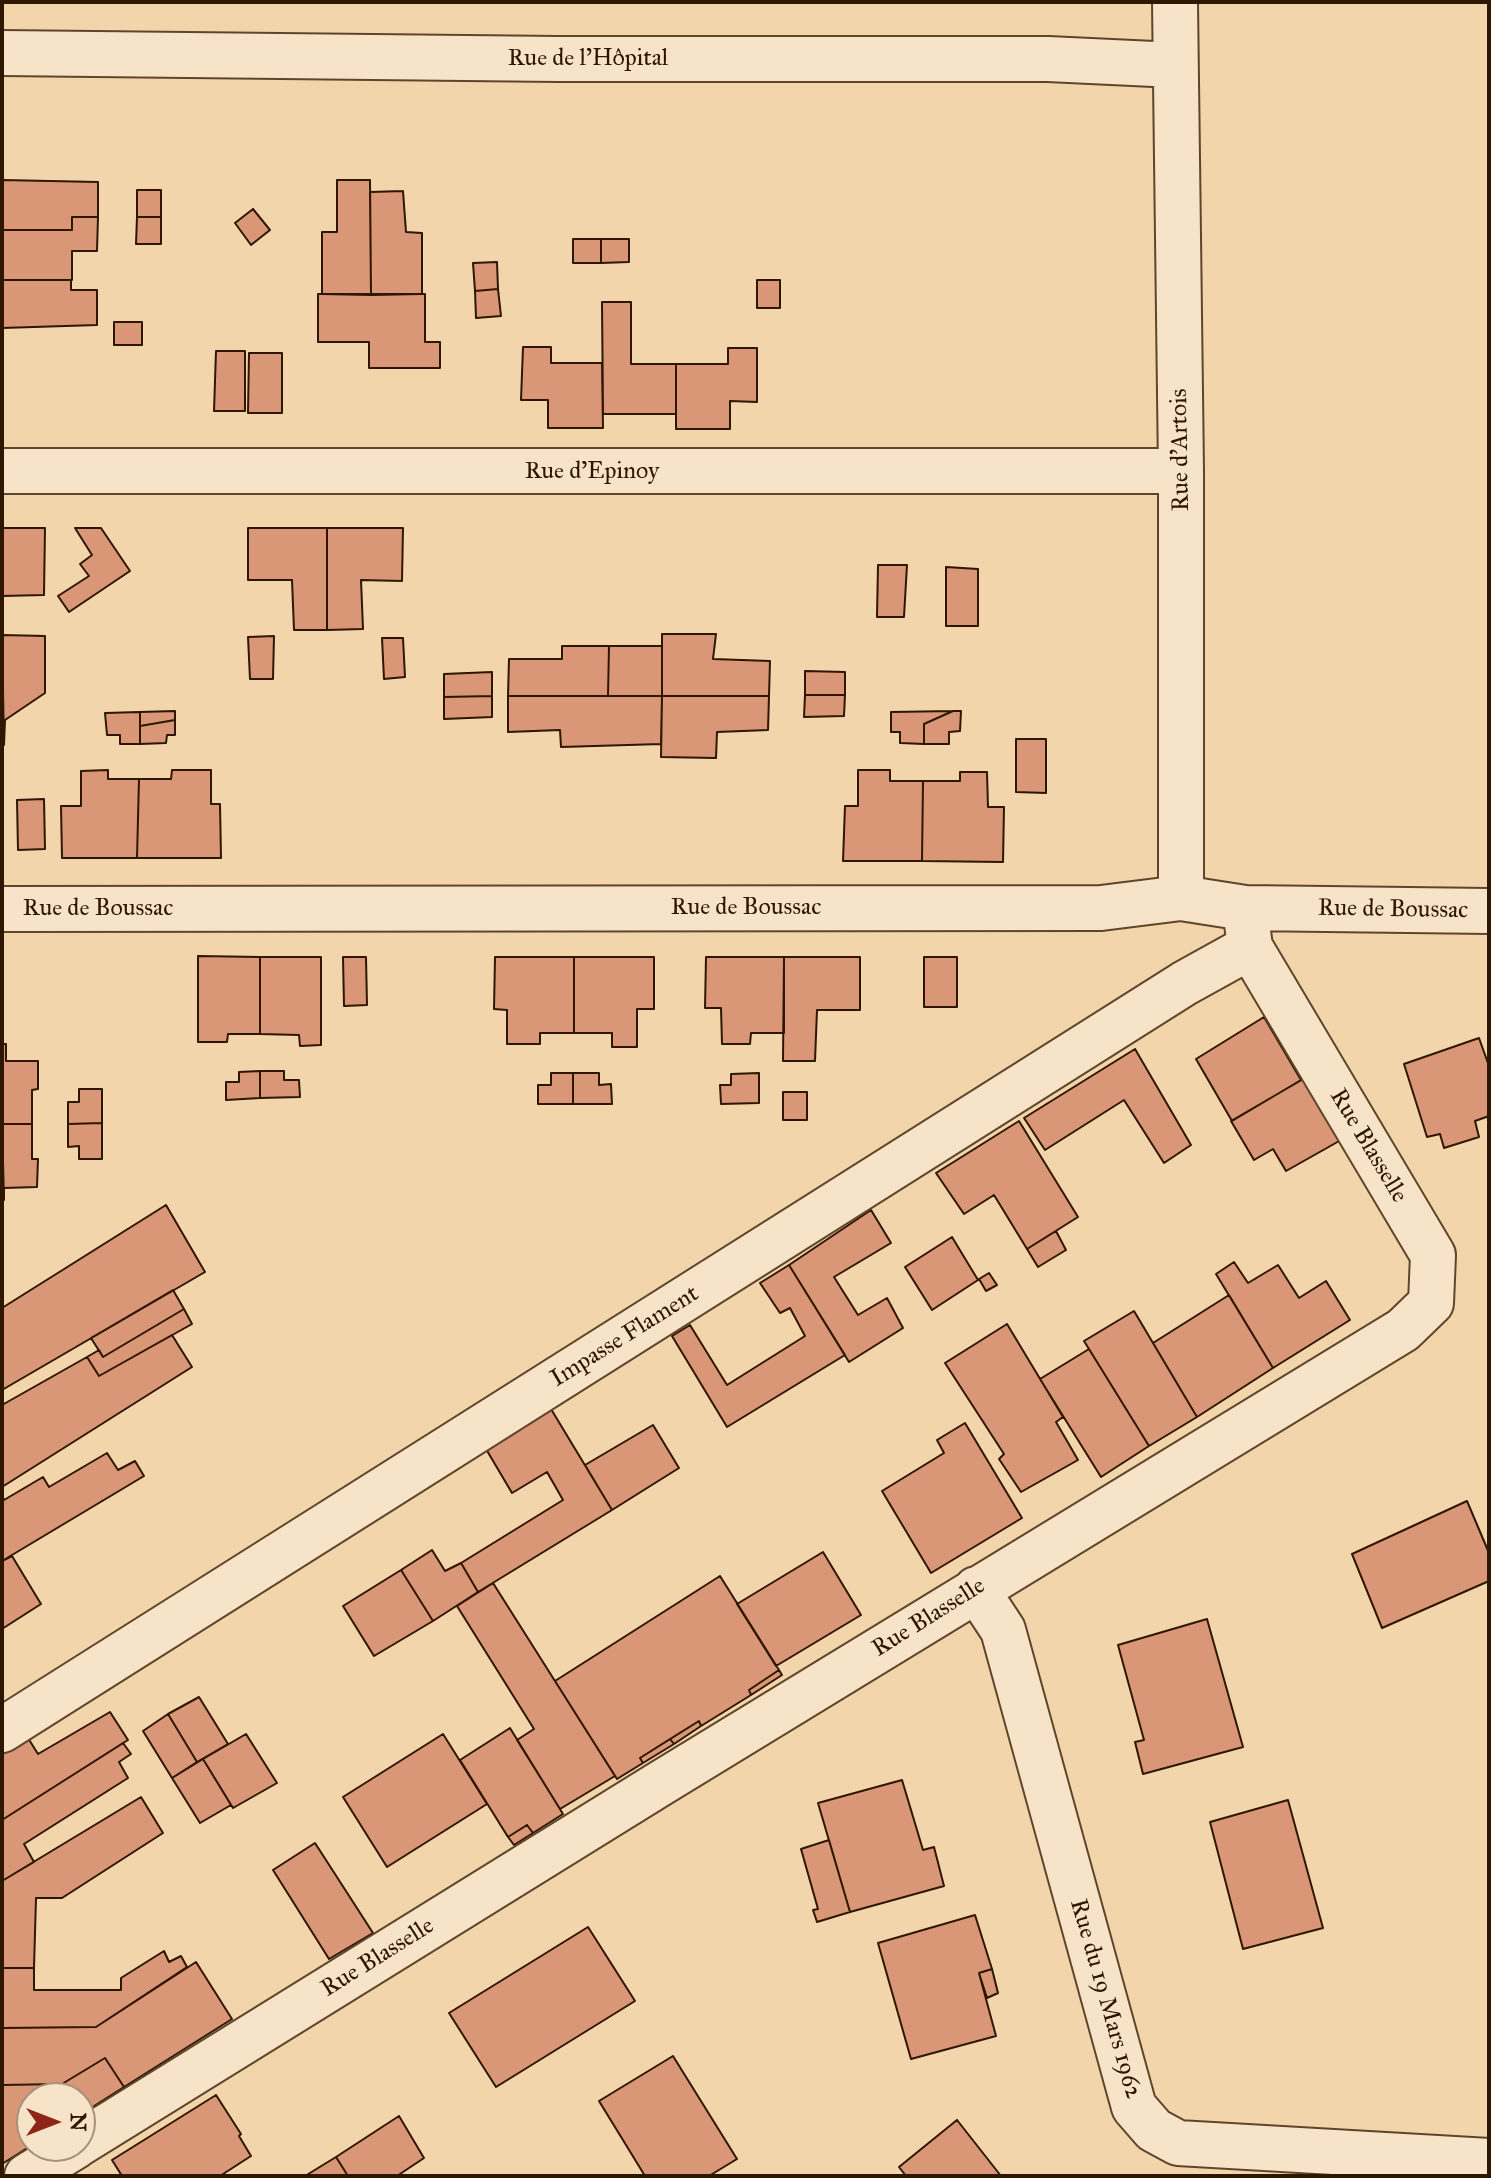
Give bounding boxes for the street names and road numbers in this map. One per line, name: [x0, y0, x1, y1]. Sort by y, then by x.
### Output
street label: Rue de l'Hôpital: [508, 45, 668, 73]
street label: Rue d'Artois: [1166, 388, 1196, 512]
street label: Rue d'Epinoy: [525, 458, 659, 486]
street label: Rue de Boussac: [671, 894, 821, 922]
street label: Rue de Boussac: [1317, 894, 1469, 926]
street label: Rue de Boussac: [23, 895, 173, 923]
street label: Rue Blasselle: [1323, 1084, 1413, 1208]
street label: Impasse Flament: [546, 1280, 704, 1394]
street label: Rue Blasselle: [867, 1572, 991, 1664]
street label: Rue du 19 Mars 1962: [1063, 1896, 1147, 2102]
street label: Rue Blasselle: [316, 1912, 440, 2004]

